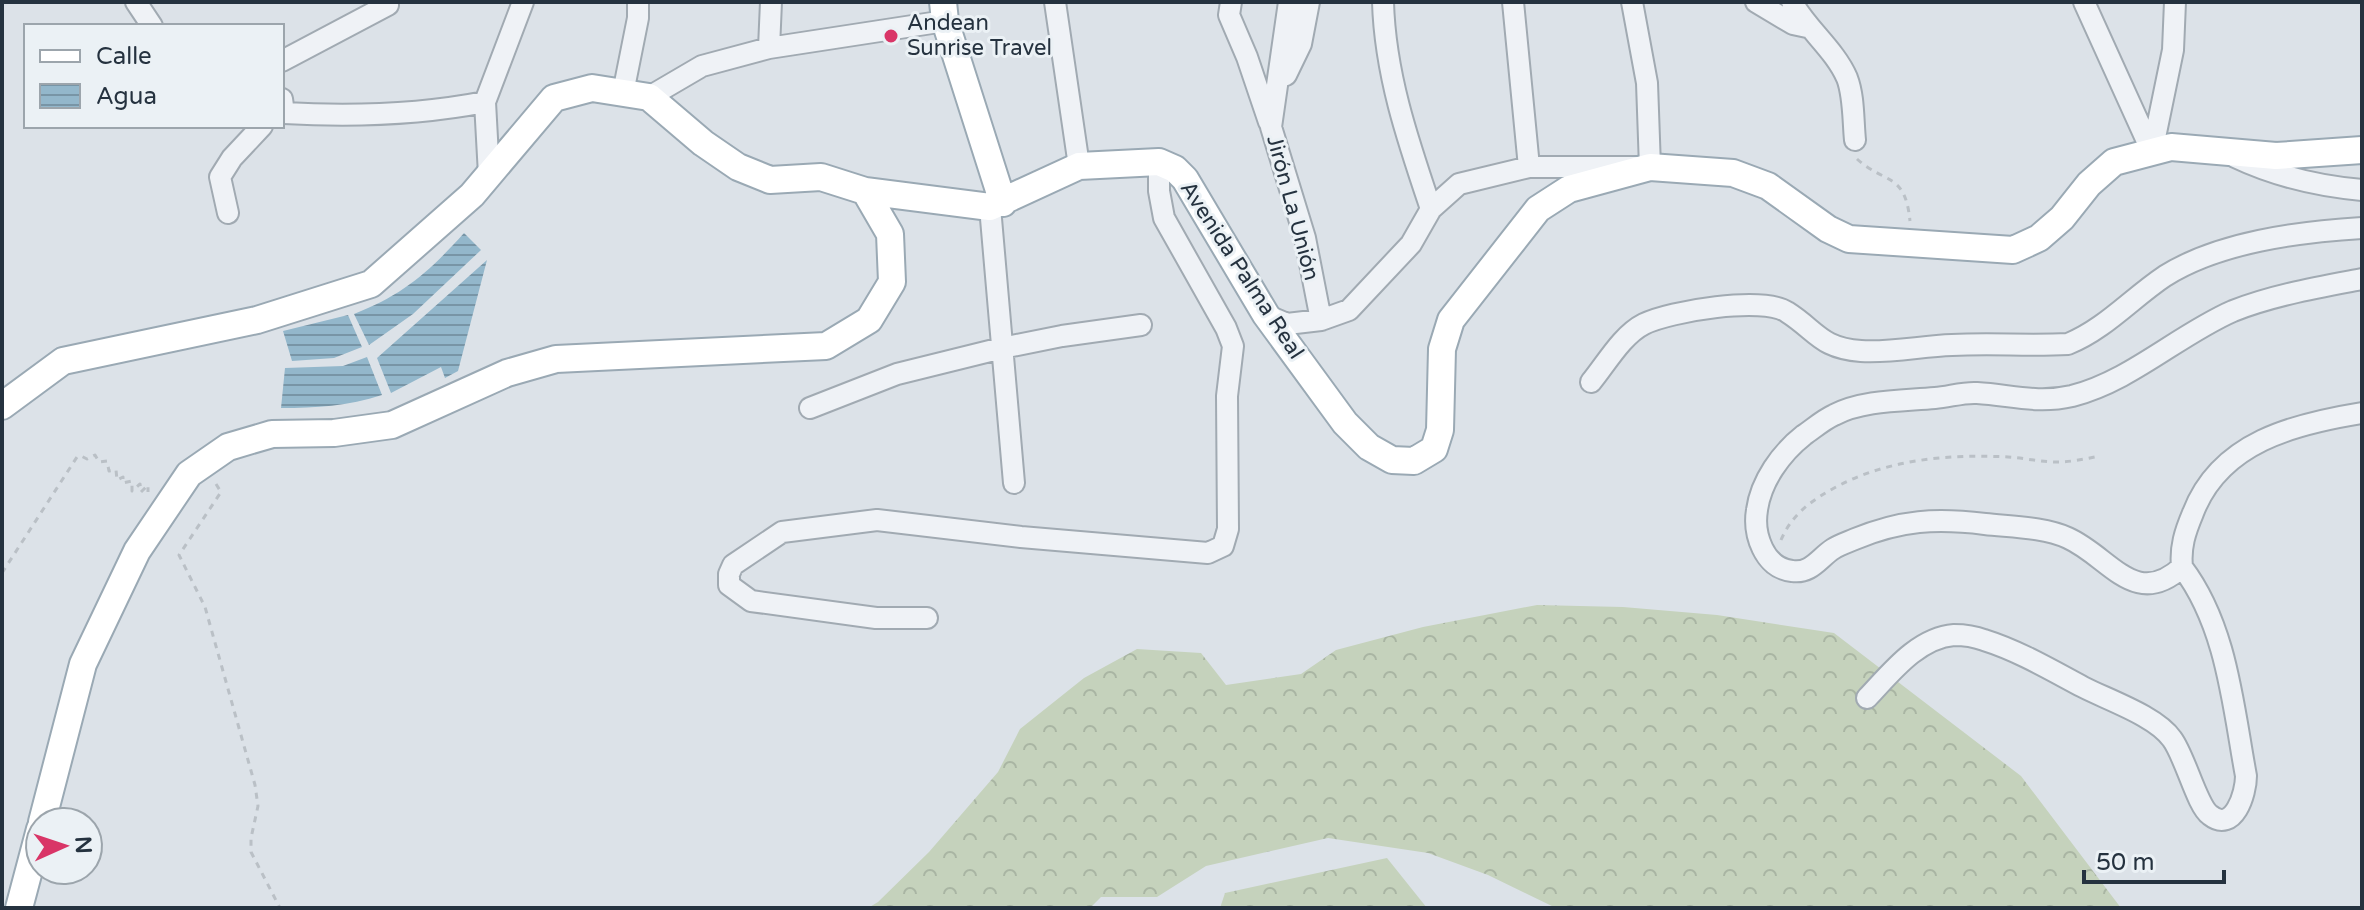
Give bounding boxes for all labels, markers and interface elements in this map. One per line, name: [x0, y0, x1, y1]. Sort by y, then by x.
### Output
place label: Andean Sunrise Travel: [907, 10, 1052, 61]
legend: [24, 24, 284, 128]
marker: Andean Sunrise Travel: [882, 27, 900, 45]
text: Calle: [96, 42, 152, 71]
text: Agua: [96, 82, 157, 111]
street label: Jirón La Unión: [1261, 133, 1325, 283]
street label: Avenida Palma Real: [1175, 176, 1309, 364]
north arrow: [24, 806, 104, 886]
scale bar: [2084, 834, 2224, 884]
text: N: [70, 836, 96, 855]
text: 50 m: [2096, 848, 2154, 877]

